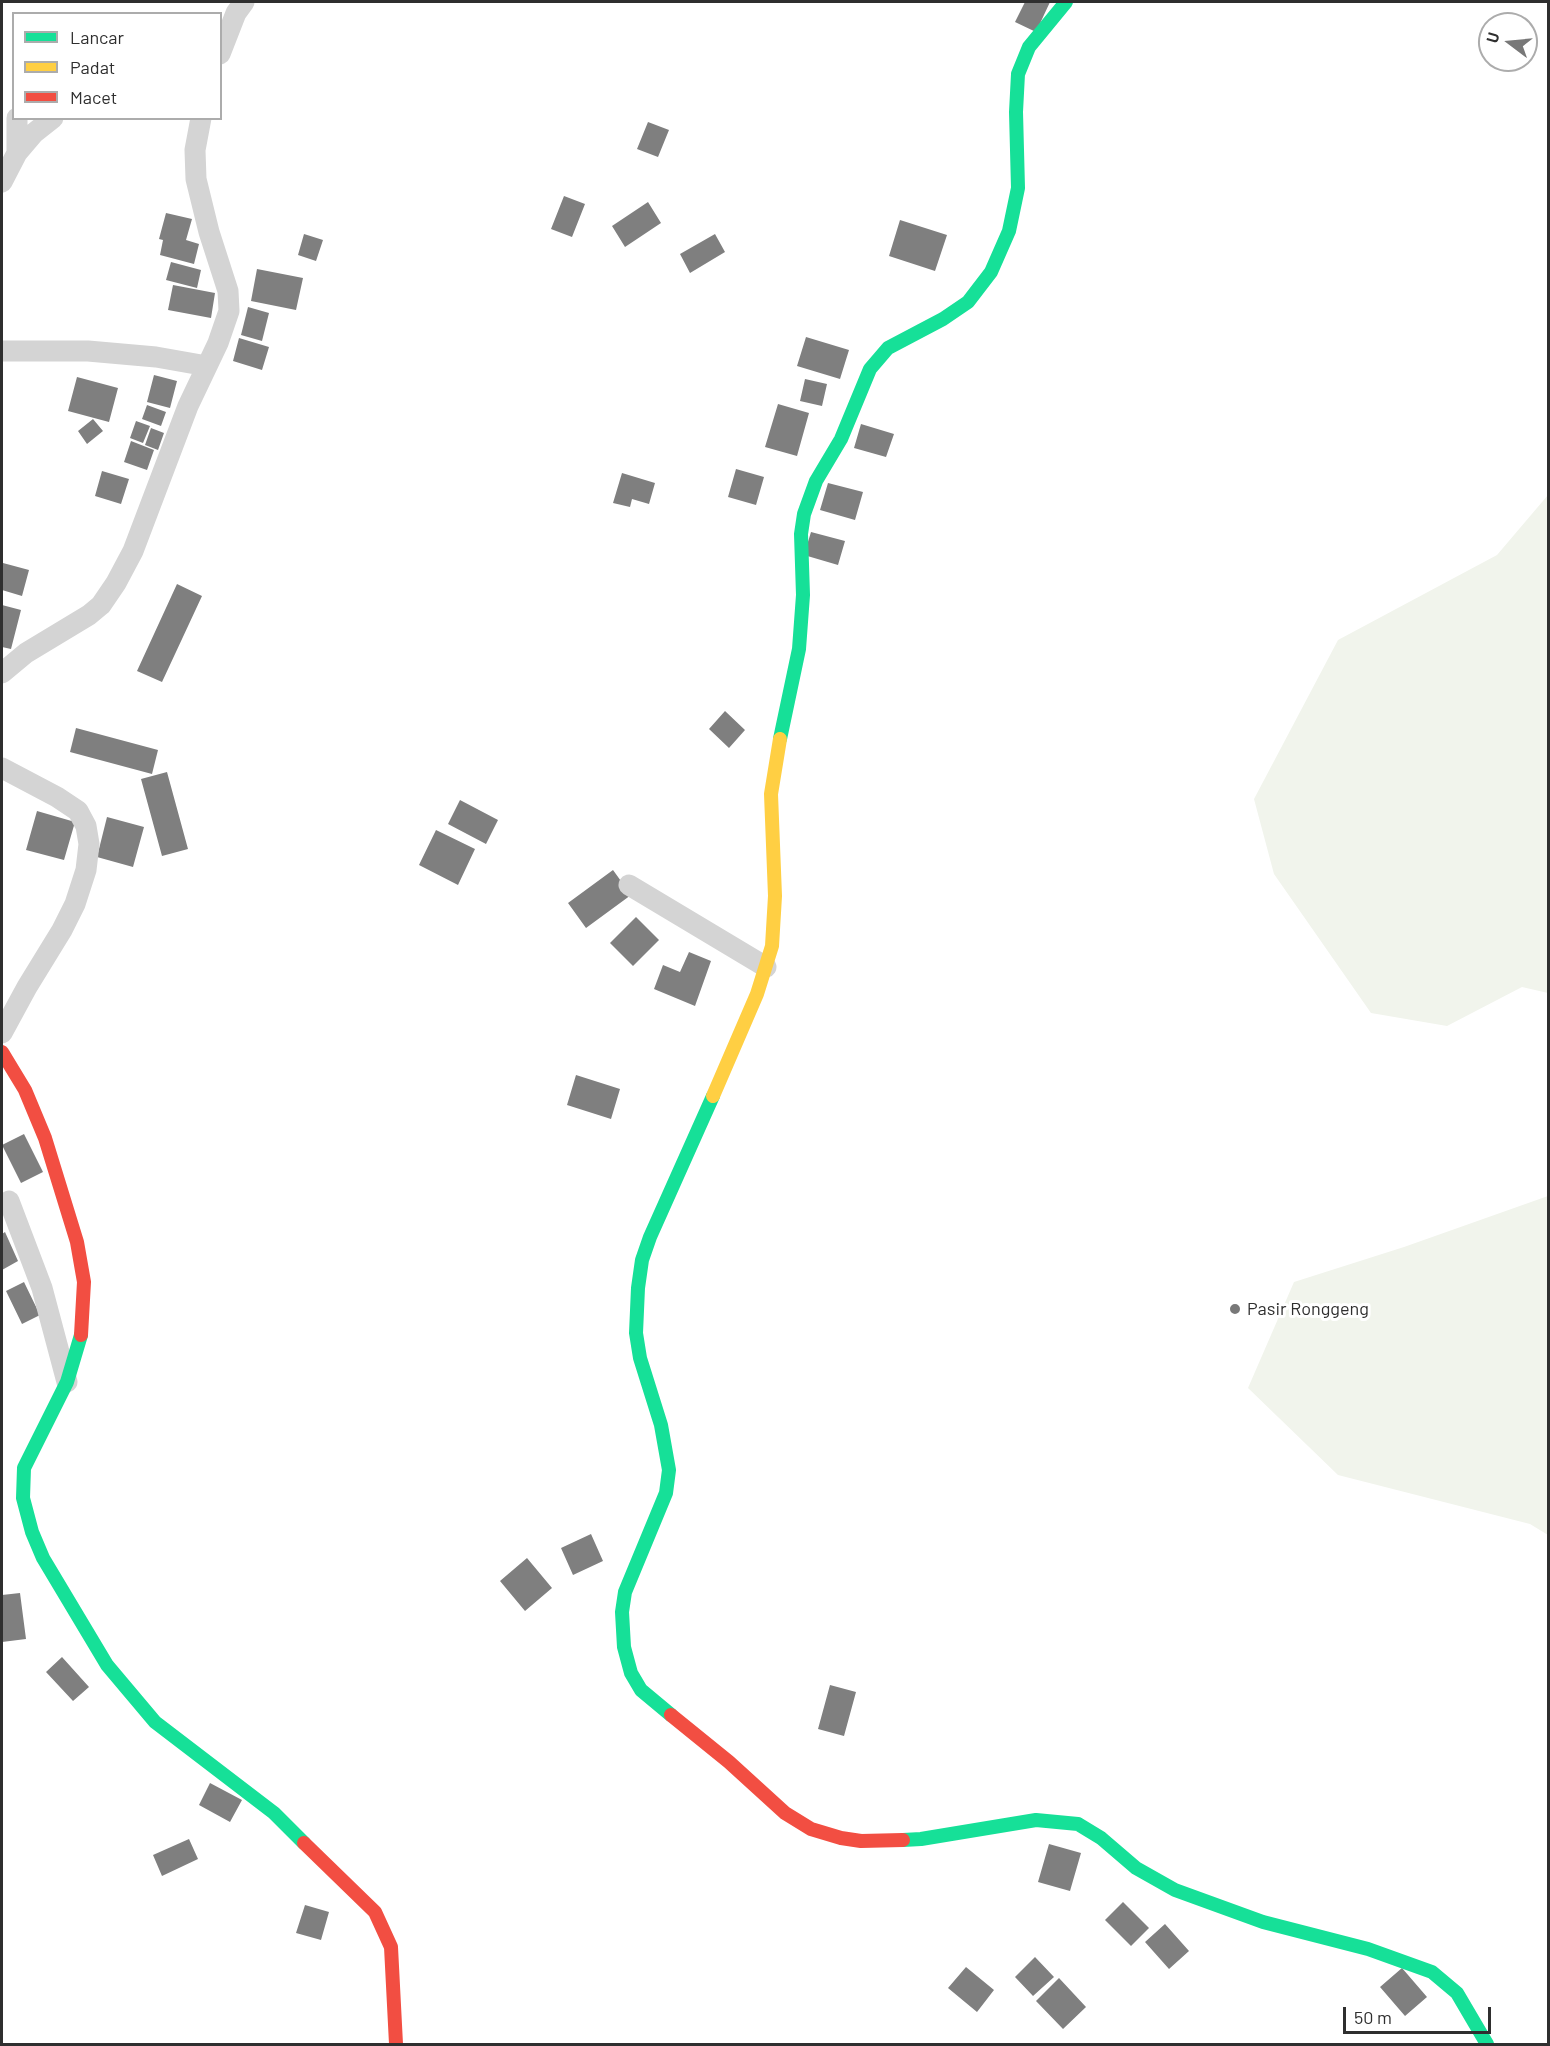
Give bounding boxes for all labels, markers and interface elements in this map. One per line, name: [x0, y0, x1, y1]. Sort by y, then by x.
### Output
legend: [12, 12, 222, 120]
north arrow: [1478, 12, 1538, 72]
text: Lancar: [70, 26, 124, 48]
text: U: [1482, 30, 1503, 45]
text: Padat: [70, 56, 115, 78]
text: Macet: [70, 86, 117, 108]
place label: Pasir Ronggeng: [1247, 1298, 1369, 1320]
marker: Pasir Ronggeng: [1228, 1302, 1242, 1316]
scale bar: [1346, 1995, 1494, 2033]
text: 50 m: [1354, 2006, 1392, 2028]

